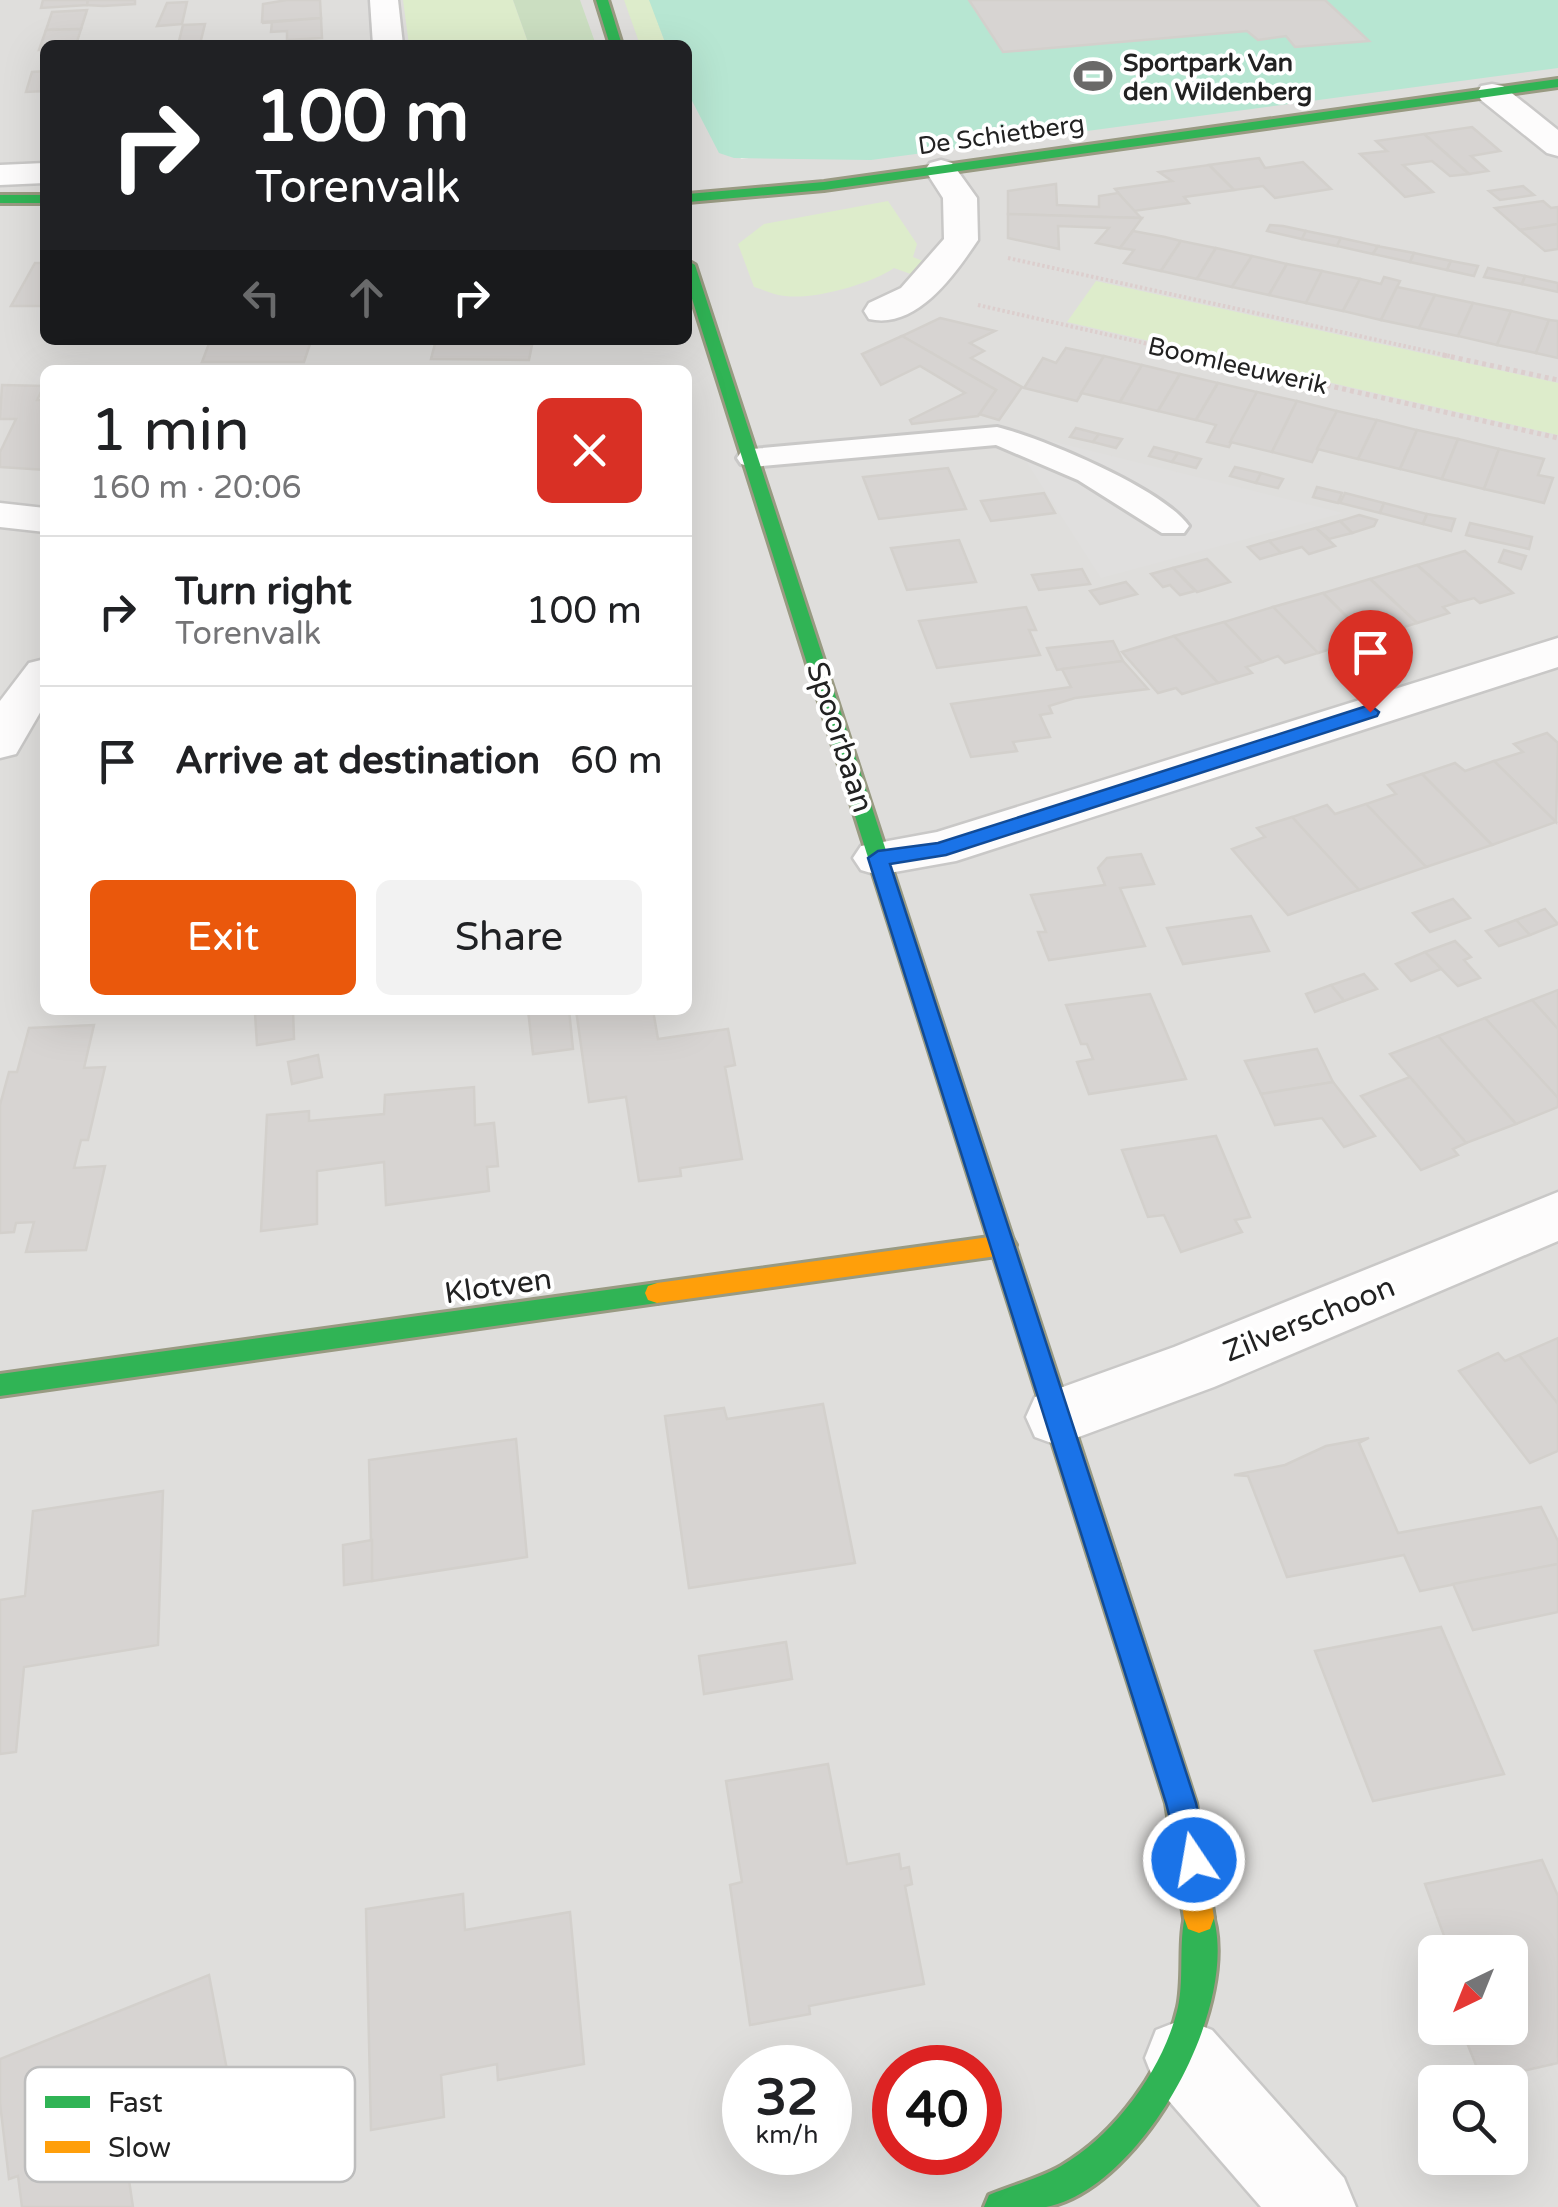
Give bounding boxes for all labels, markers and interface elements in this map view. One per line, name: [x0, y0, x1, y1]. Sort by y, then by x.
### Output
place label: Sportpark Van den Wildenberg: [1123, 48, 1312, 107]
sports icon: Sportpark Van den Wildenberg: [1072, 55, 1114, 97]
text: 100 m: [255, 76, 469, 160]
icon: right: [90, 80, 220, 210]
street label: De Schietberg: [916, 108, 1086, 162]
text: Torenvalk: [255, 161, 461, 215]
icon: left: [234, 270, 289, 325]
icon: ahead: [339, 270, 394, 325]
icon: right: [444, 270, 499, 325]
street label: Boomleeuwerik: [1145, 331, 1331, 401]
text: 1 min: [90, 395, 250, 467]
button: close: [537, 398, 642, 503]
text: 160 m · 20:06: [90, 469, 302, 507]
text: Turn right: [175, 569, 352, 615]
icon: right: [90, 584, 145, 639]
text: 100 m: [526, 588, 642, 634]
pin: [1328, 610, 1413, 713]
text: Torenvalk: [175, 615, 321, 653]
icon: arrive: [1343, 625, 1398, 680]
street label: Spoorbaan: [798, 657, 881, 817]
icon: arrive: [90, 734, 145, 789]
text: Arrive at destination: [175, 738, 540, 784]
text: 60 m: [570, 738, 663, 784]
button: Exit: [90, 880, 356, 995]
button: Share: [376, 880, 642, 995]
street label: Klotven: [442, 1261, 554, 1312]
street label: Zilverschoon: [1218, 1268, 1400, 1371]
position arrow: [1142, 1808, 1246, 1912]
north arrow: [1418, 1935, 1528, 2045]
map controls: [1418, 1935, 1528, 2175]
speed limit sign: 40: [872, 2045, 1002, 2175]
button: search: [1418, 2065, 1528, 2175]
legend: [25, 2067, 355, 2182]
text: 32: [756, 2068, 818, 2128]
text: Fast: [108, 2086, 163, 2120]
text: km/h: [756, 2120, 818, 2150]
text: Slow: [108, 2131, 171, 2165]

